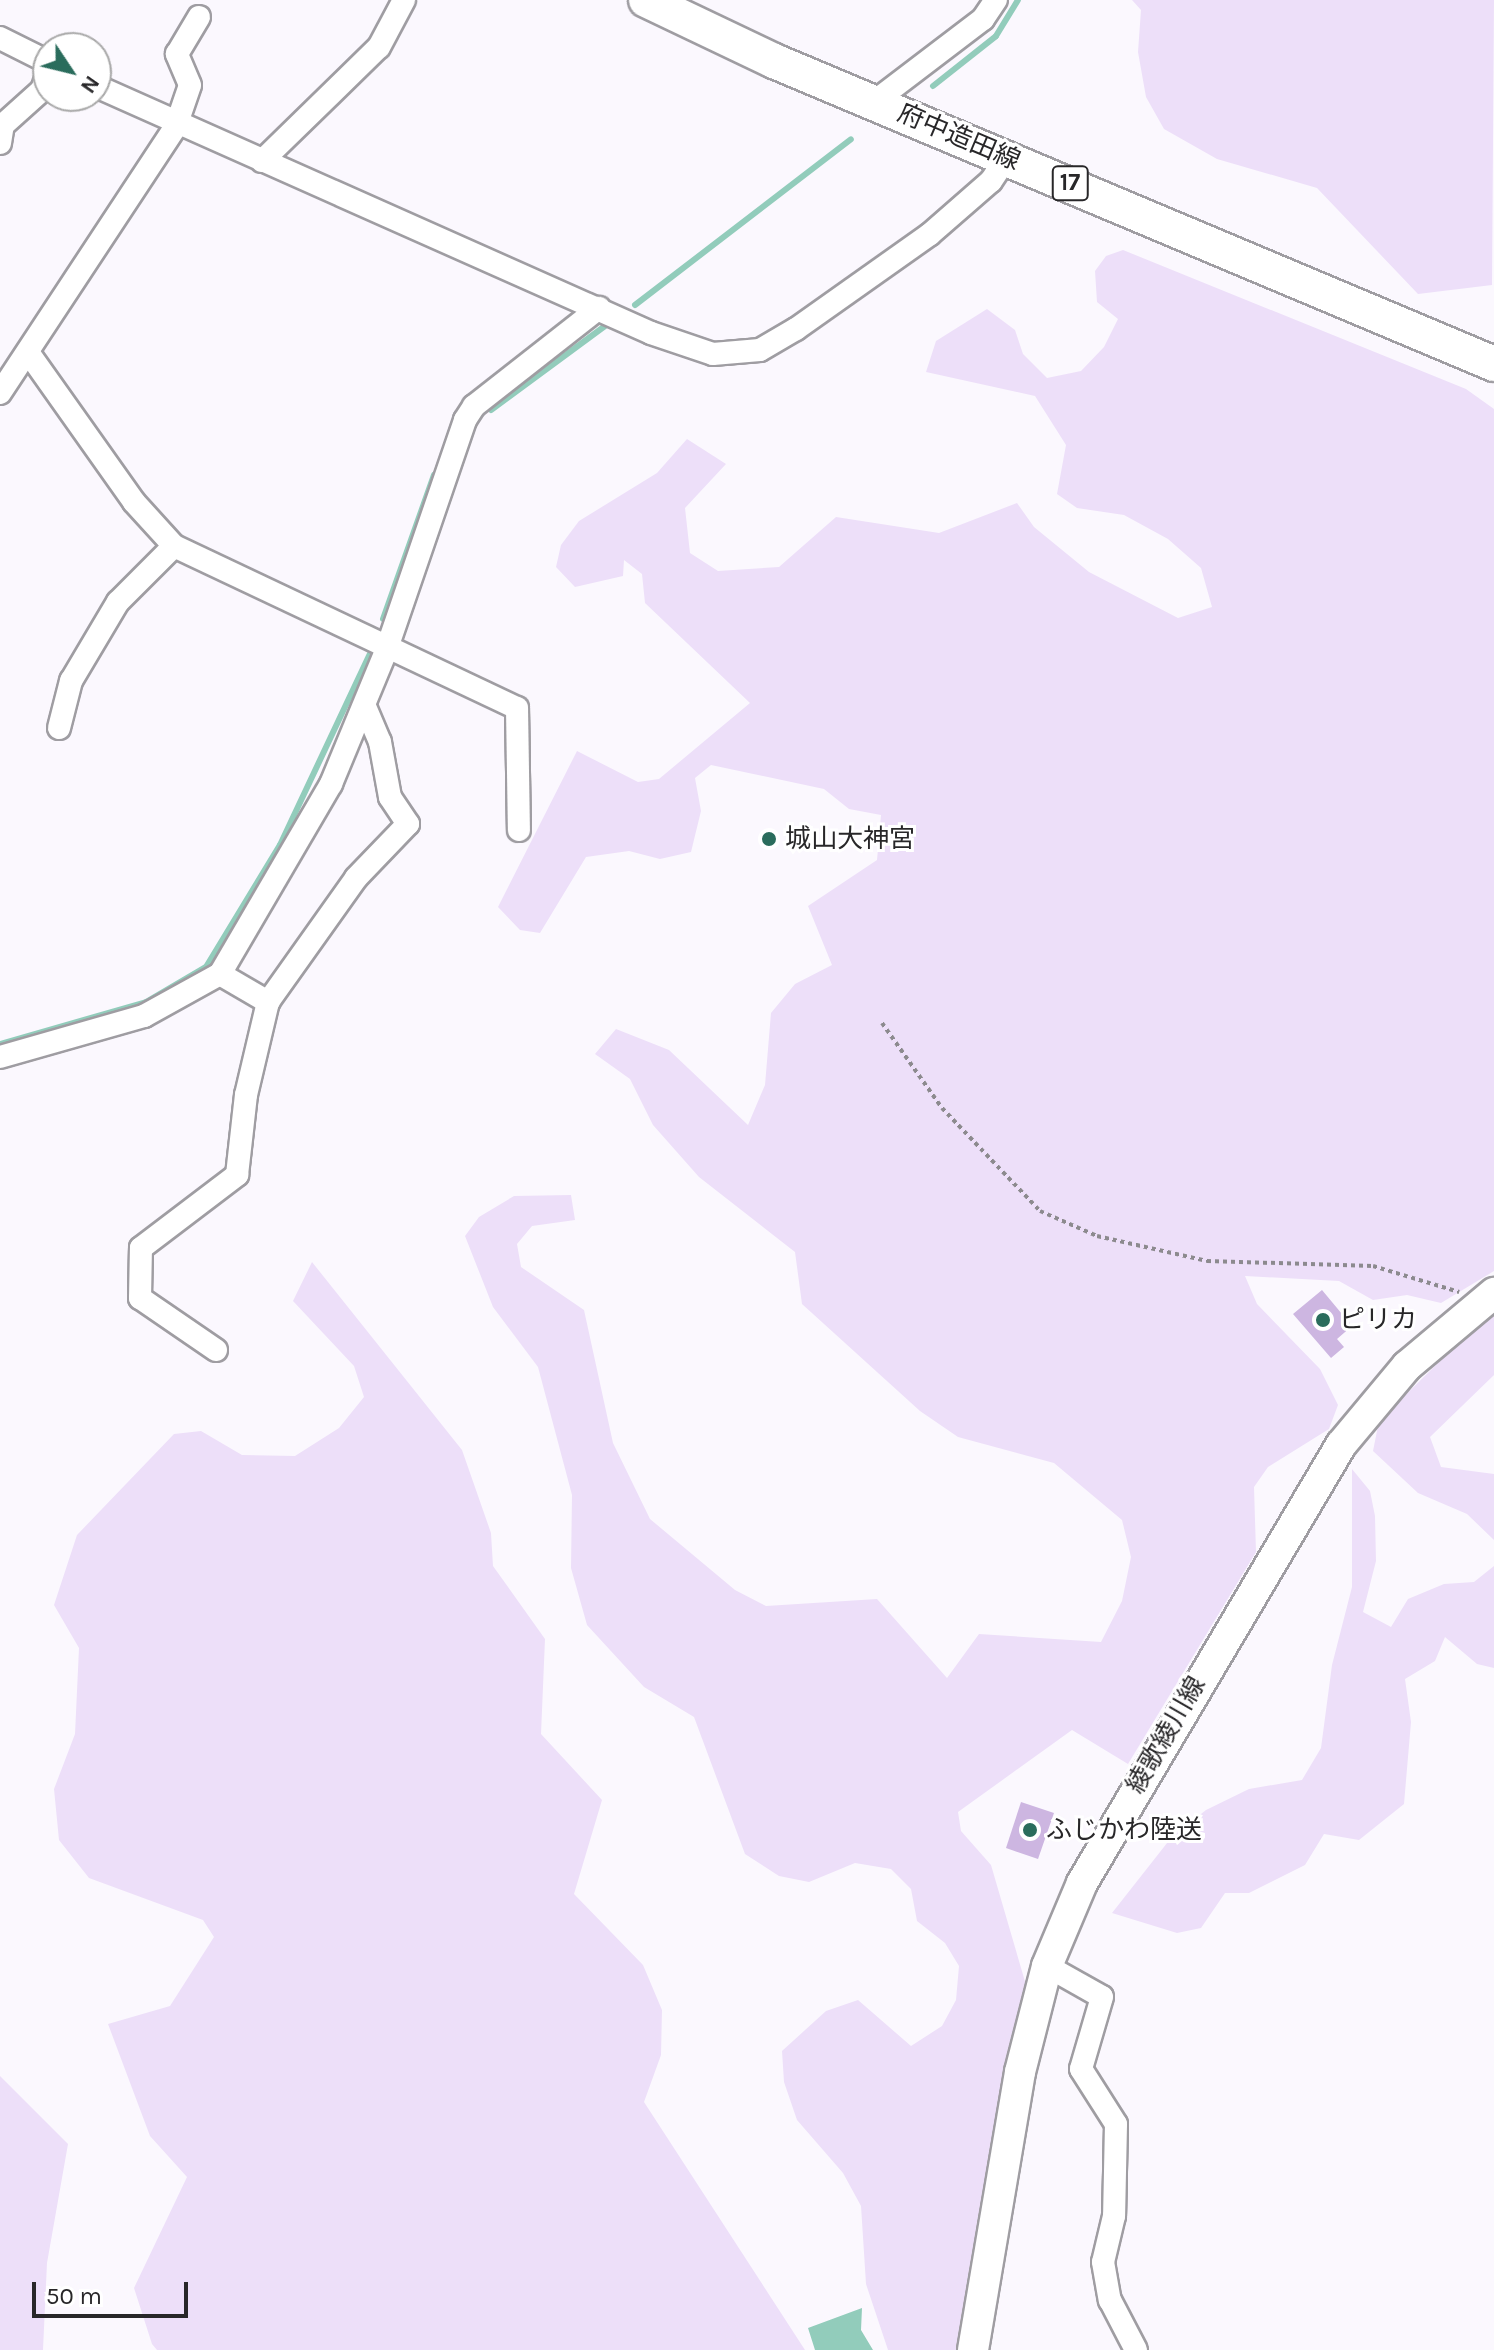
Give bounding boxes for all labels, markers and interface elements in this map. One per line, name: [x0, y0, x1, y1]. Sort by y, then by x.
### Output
north arrow: [32, 32, 112, 112]
text: N: [75, 71, 105, 99]
street label: 府中造田線: [893, 97, 1025, 177]
road number: 17: [1050, 163, 1090, 203]
place label: 城山大神宮: [785, 823, 915, 855]
marker: 城山大神宮: [760, 830, 778, 848]
place label: ピリカ: [1339, 1304, 1417, 1336]
marker: ピリカ: [1314, 1311, 1332, 1329]
street label: 綾歌綾川線: [1120, 1671, 1212, 1799]
place label: ふじかわ陸送: [1046, 1814, 1202, 1846]
marker: ふじかわ陸送: [1021, 1821, 1039, 1839]
scale bar: [36, 2266, 192, 2316]
text: 50 m: [46, 2282, 102, 2310]

